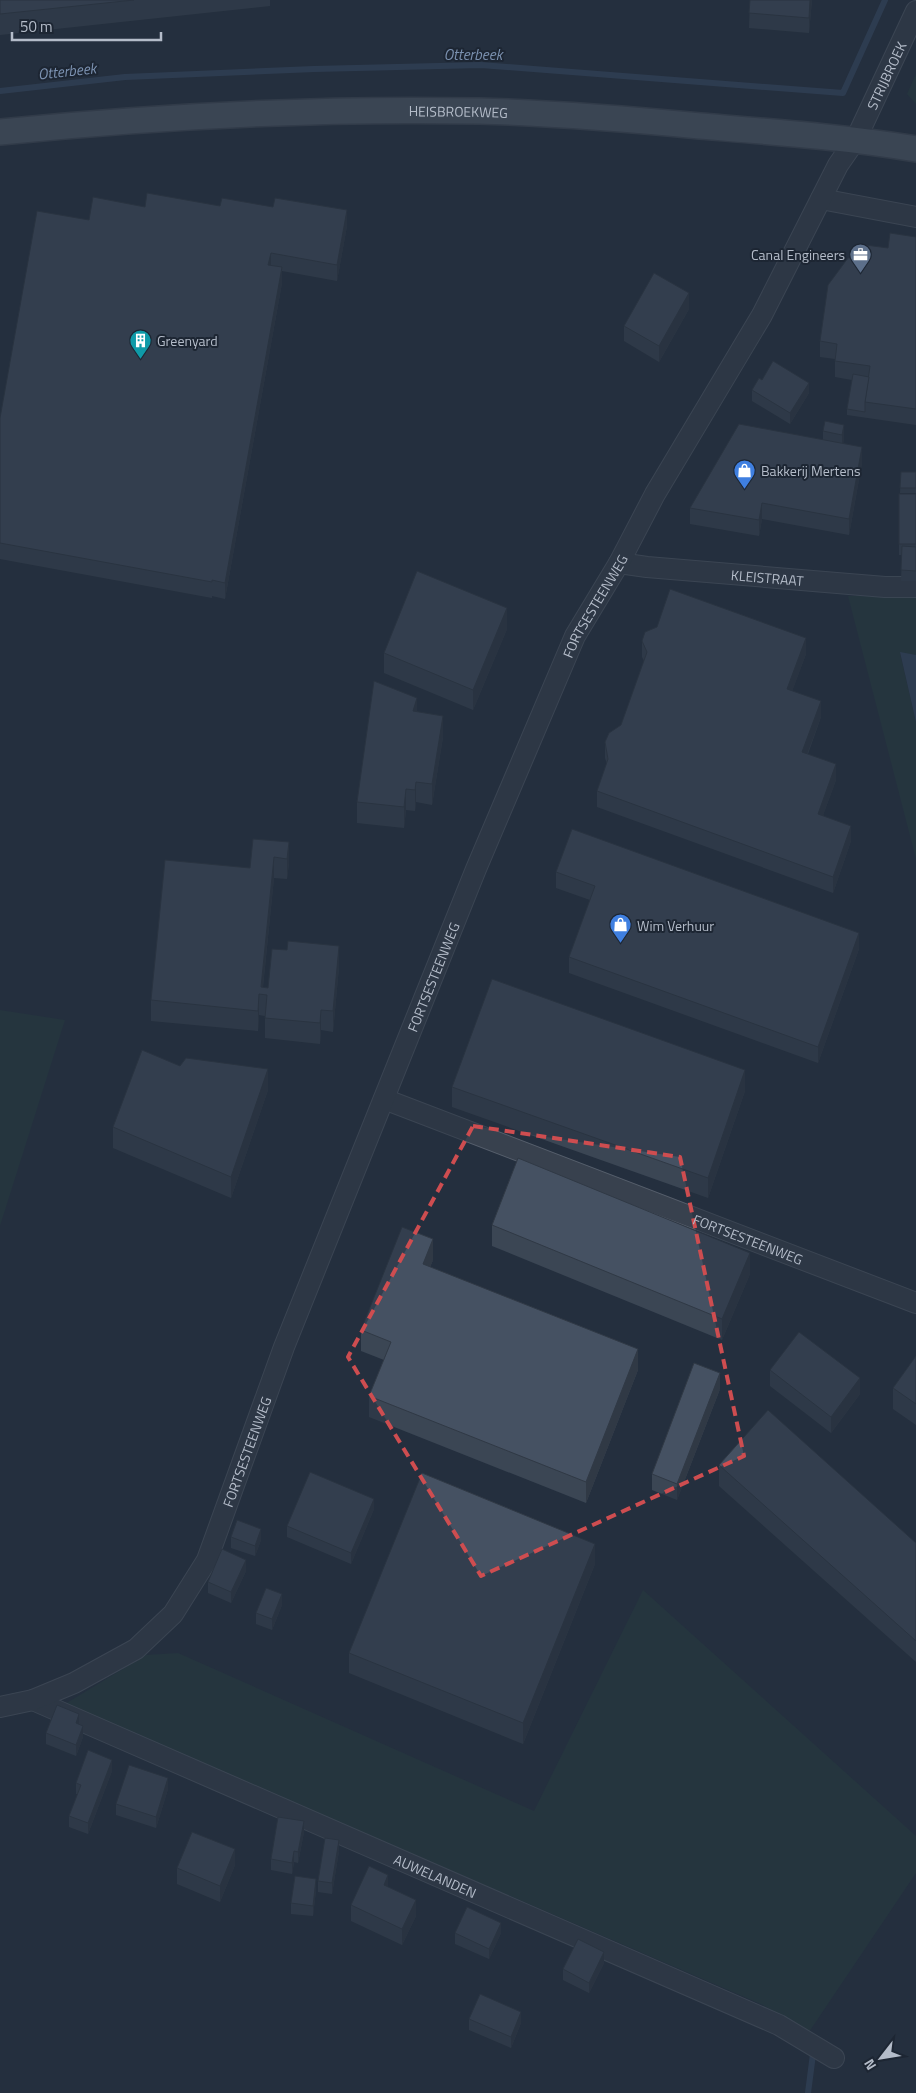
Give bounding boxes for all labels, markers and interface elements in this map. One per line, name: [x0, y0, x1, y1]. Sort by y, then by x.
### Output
scale bar: [12, 10, 161, 42]
text: 50 m: [20, 15, 53, 38]
street label: STRIJBROEK: [861, 38, 911, 113]
water label: Otterbeek: [444, 43, 505, 66]
water label: Otterbeek: [37, 56, 100, 86]
street label: HEISBROEKWEG: [409, 100, 508, 122]
office icon: Canal Engineers: [849, 242, 873, 273]
place label: Canal Engineers: [751, 244, 845, 265]
building icon: Greenyard: [129, 328, 153, 359]
place label: Greenyard: [157, 330, 218, 351]
shop icon: Bakkerij Mertens: [733, 458, 757, 489]
place label: Bakkerij Mertens: [761, 460, 861, 481]
street label: FORTSESTEENWEG: [557, 551, 632, 661]
street label: KLEISTRAAT: [730, 564, 805, 591]
shop icon: Wim Verhuur: [609, 913, 633, 944]
place label: Wim Verhuur: [637, 915, 714, 936]
street label: FORTSESTEENWEG: [401, 919, 464, 1035]
street label: FORTSESTEENWEG: [690, 1208, 806, 1269]
street label: FORTSESTEENWEG: [217, 1393, 276, 1510]
street label: AUWELANDEN: [391, 1848, 480, 1903]
north arrow: [856, 2033, 906, 2083]
text: N: [858, 2055, 881, 2075]

